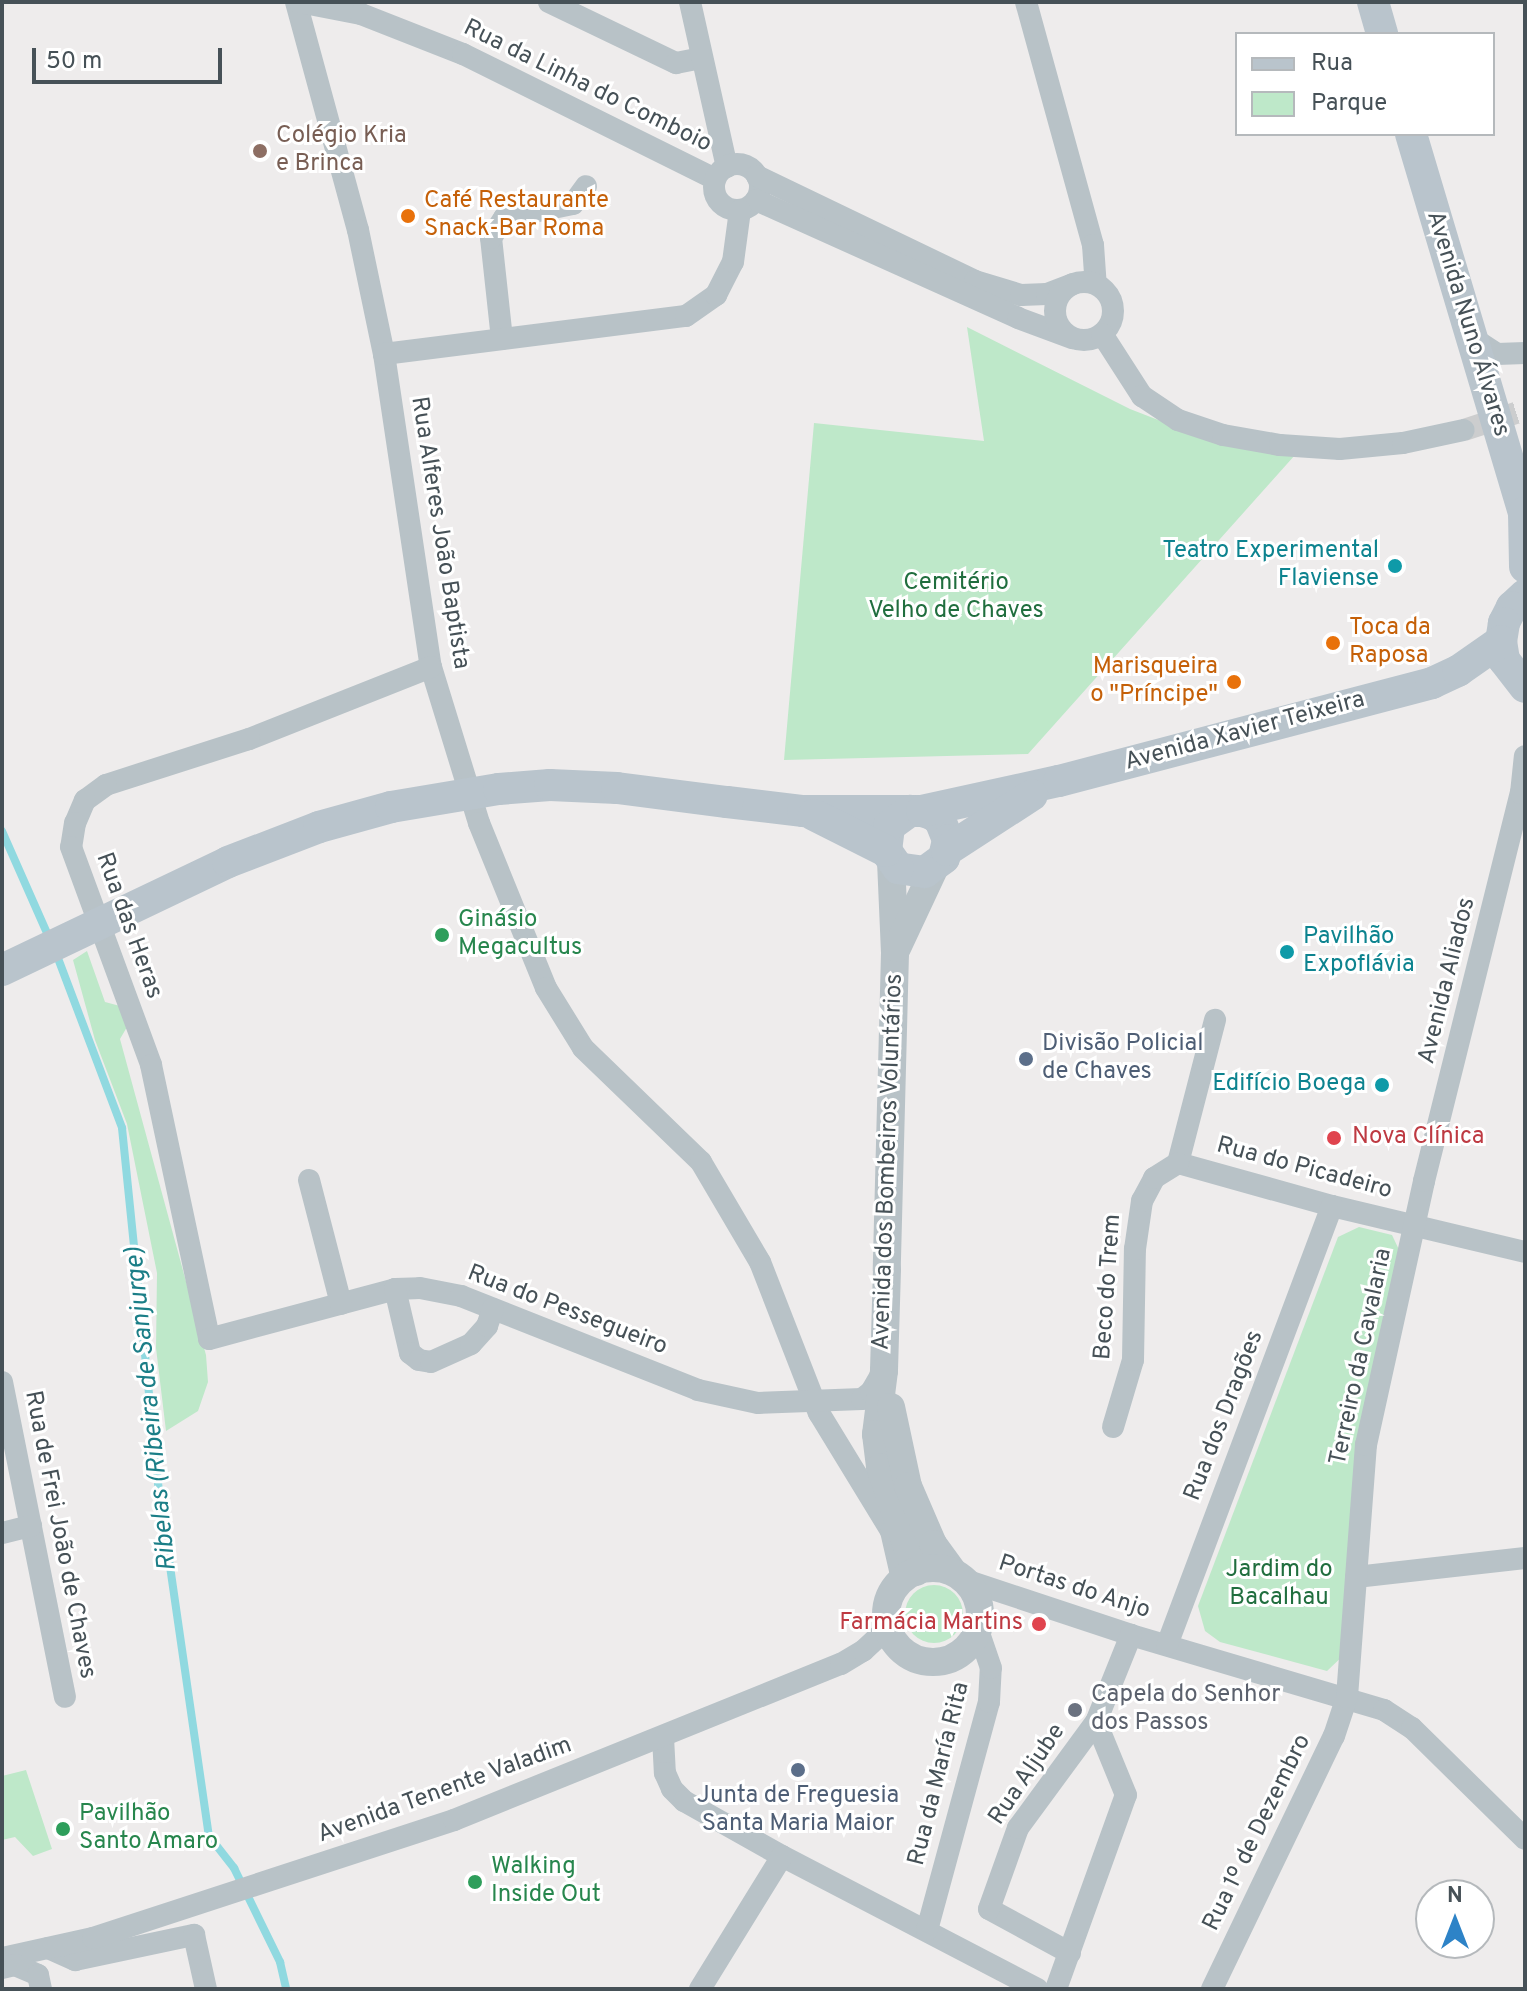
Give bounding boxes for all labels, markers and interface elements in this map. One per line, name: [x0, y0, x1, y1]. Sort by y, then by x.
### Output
street label: Rua da Linha do Comboio: [458, 14, 716, 160]
scale bar: [36, 32, 226, 82]
legend: [1235, 32, 1495, 136]
text: 50 m: [46, 47, 102, 77]
text: Rua: [1311, 49, 1353, 79]
text: Parque: [1311, 89, 1387, 119]
place label: Colégio Kria e Brinca: [276, 123, 407, 179]
marker: Colégio Kria e Brinca: [251, 142, 269, 160]
place label: Café Restaurante Snack-Bar Roma: [424, 188, 609, 244]
marker: Café Restaurante Snack-Bar Roma: [399, 207, 417, 225]
street label: Avenida Nuno Álvares: [1419, 207, 1515, 441]
street label: Rua Alferes João Baptista: [403, 394, 475, 672]
place label: Teatro Experimental Flaviense: [1162, 538, 1379, 594]
marker: Teatro Experimental Flaviense: [1386, 557, 1404, 575]
park label: Cemitério Velho de Chaves: [868, 570, 1044, 626]
place label: Toca da Raposa: [1349, 615, 1431, 671]
marker: Toca da Raposa: [1324, 634, 1342, 652]
place label: Marisqueira o "Príncipe": [1090, 654, 1218, 710]
marker: Marisqueira o "Príncipe": [1225, 673, 1243, 691]
street label: Avenida Xavier Teixeira: [1121, 686, 1369, 778]
street label: Rua das Heras: [88, 849, 168, 1003]
street label: Avenida Aliados: [1413, 894, 1483, 1068]
place label: Ginásio Megacultus: [458, 907, 582, 963]
place label: Pavilhão Expoflávia: [1303, 924, 1415, 980]
marker: Ginásio Megacultus: [433, 926, 451, 944]
marker: Pavilhão Expoflávia: [1278, 943, 1296, 961]
street label: Avenida dos Bombeiros Voluntários: [868, 973, 910, 1351]
place label: Divisão Policial de Chaves: [1042, 1031, 1203, 1087]
marker: Divisão Policial de Chaves: [1017, 1050, 1035, 1068]
place label: Edifício Boega: [1212, 1071, 1366, 1099]
marker: Edifício Boega: [1373, 1076, 1391, 1094]
place label: Nova Clínica: [1352, 1124, 1484, 1152]
marker: Nova Clínica: [1323, 1127, 1345, 1149]
street label: Rua do Picadeiro: [1213, 1132, 1395, 1206]
street label: Beco do Trem: [1090, 1213, 1128, 1361]
water label: Ribelas (Ribeira de Sanjurge): [119, 1245, 185, 1573]
street label: Terreiro da Cavalaria: [1325, 1246, 1399, 1468]
street label: Rua do Pessegueiro: [463, 1260, 671, 1362]
street label: Rua dos Dragões: [1179, 1327, 1271, 1505]
street label: Rua de Frei João de Chaves: [17, 1389, 101, 1681]
street label: Portas do Anjo: [994, 1550, 1154, 1626]
park label: Jardim do Bacalhau: [1225, 1557, 1333, 1613]
place label: Farmácia Martins: [839, 1610, 1023, 1638]
marker: Farmácia Martins: [1030, 1615, 1048, 1633]
street label: Rua da María Rita: [903, 1679, 977, 1869]
place label: Capela do Senhor dos Passos: [1091, 1682, 1280, 1738]
marker: Capela do Senhor dos Passos: [1066, 1701, 1084, 1719]
street label: Rua Aljube: [983, 1718, 1073, 1832]
street label: Rua 1º de Dezembro: [1198, 1730, 1318, 1936]
street label: Avenida Tenente Valadim: [313, 1731, 577, 1851]
marker: Junta de Freguesia Santa Maria Maior: [789, 1761, 807, 1779]
place label: Junta de Freguesia Santa Maria Maior: [697, 1783, 899, 1839]
place label: Pavilhão Santo Amaro: [79, 1801, 219, 1857]
marker: Pavilhão Santo Amaro: [54, 1820, 72, 1838]
place label: Walking Inside Out: [491, 1854, 601, 1910]
marker: Walking Inside Out: [466, 1873, 484, 1891]
north arrow: [1415, 1879, 1495, 1959]
text: N: [1447, 1883, 1463, 1910]

